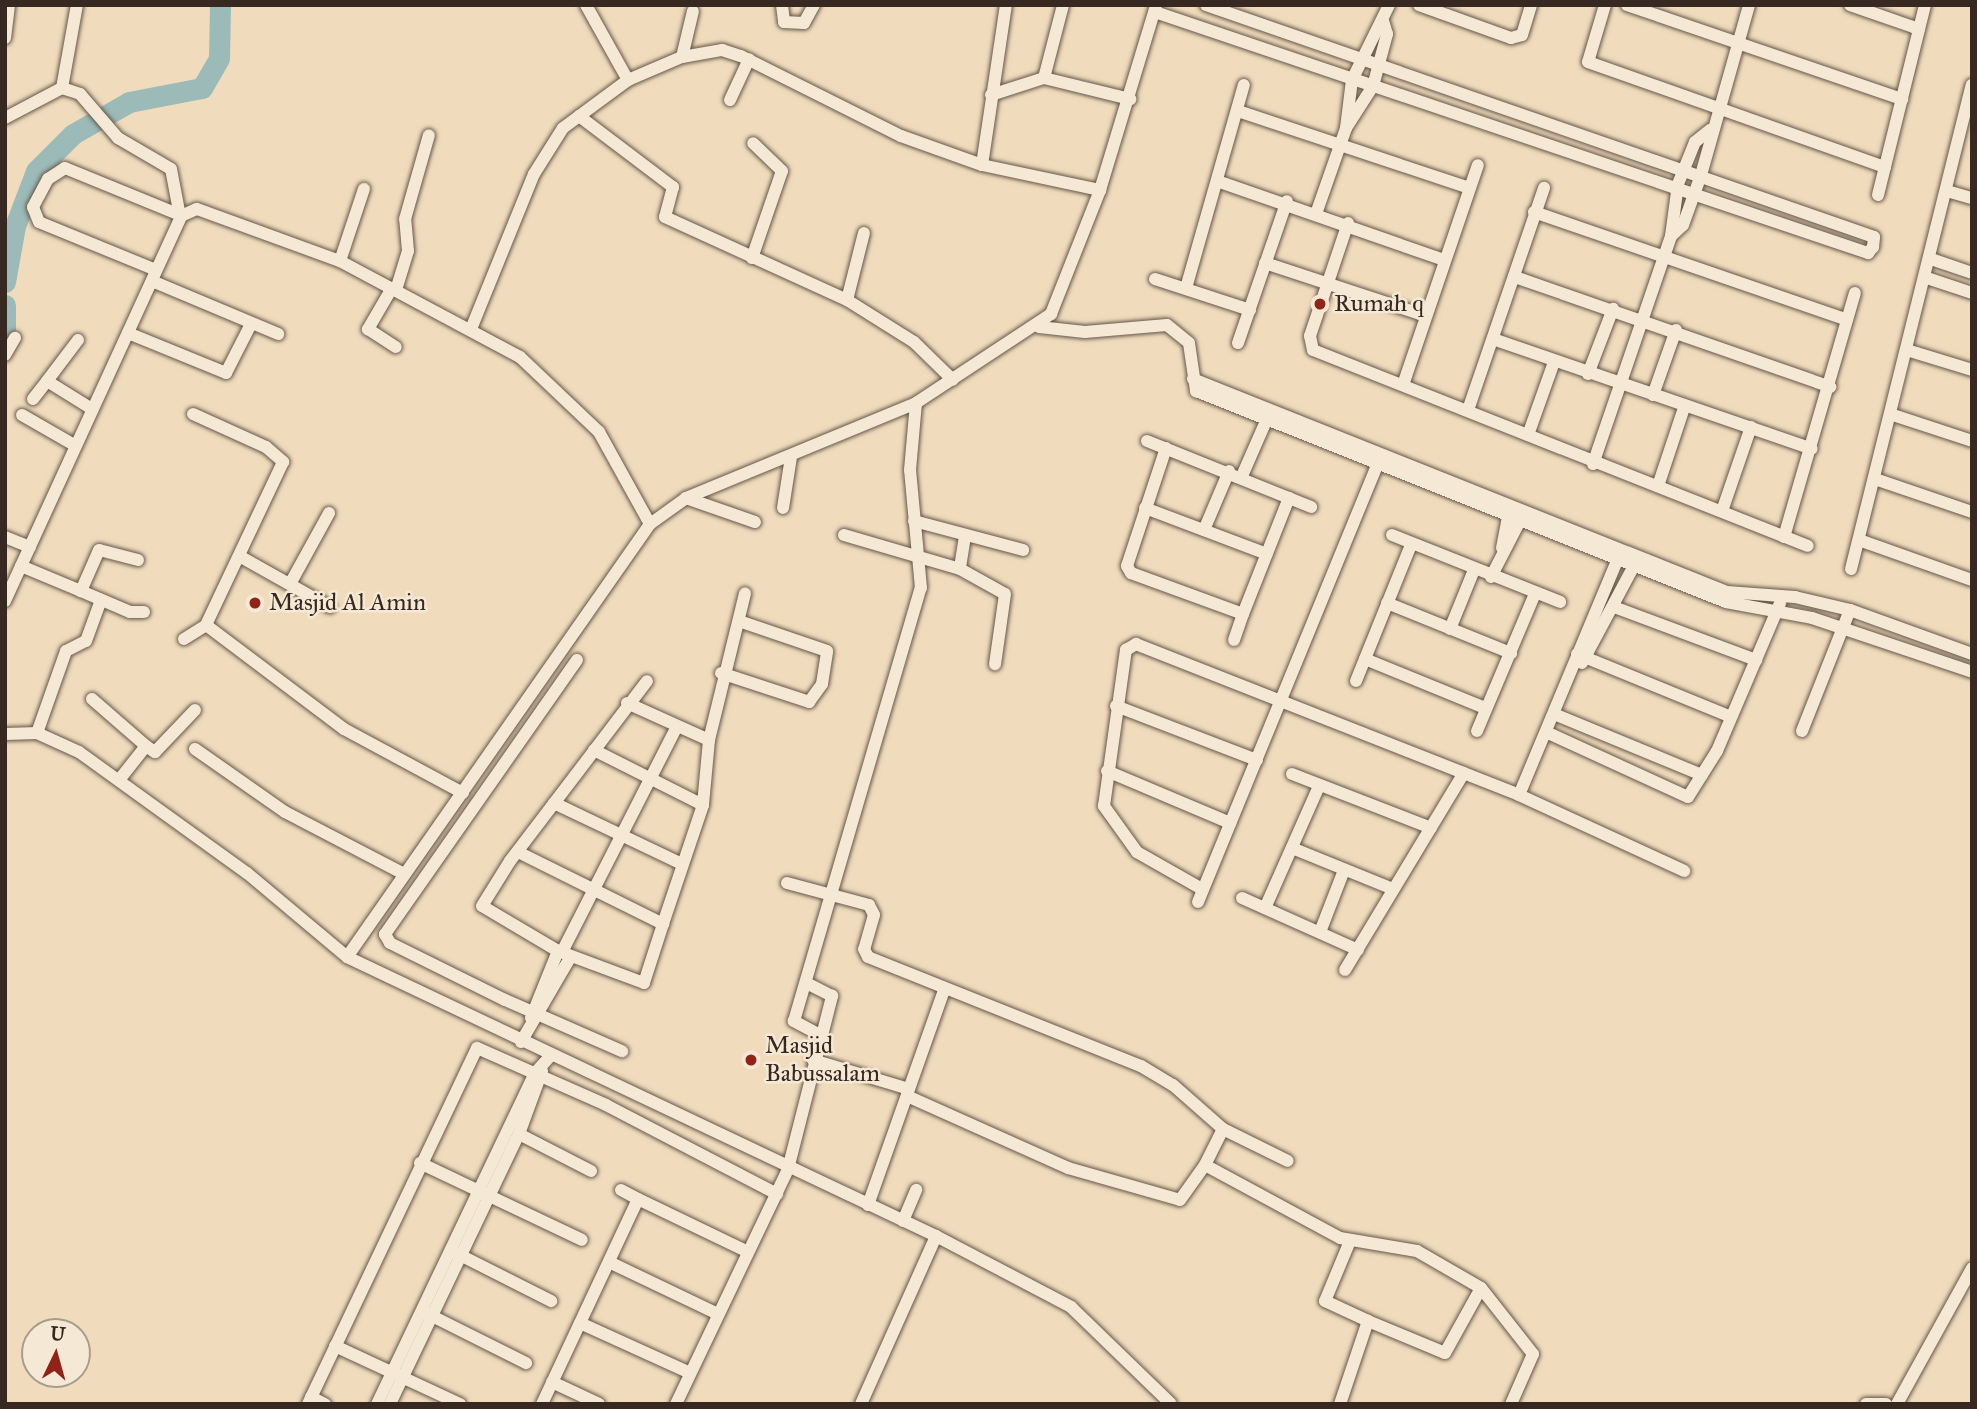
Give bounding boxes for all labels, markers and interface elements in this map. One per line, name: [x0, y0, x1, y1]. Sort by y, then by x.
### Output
place label: Rumah q: [1334, 290, 1424, 318]
marker: Rumah q: [1312, 296, 1328, 312]
place label: Masjid Al Amin: [269, 589, 426, 617]
marker: Masjid Al Amin: [247, 595, 263, 611]
place label: Masjid Babussalam: [765, 1032, 880, 1088]
marker: Masjid Babussalam: [743, 1052, 759, 1068]
north arrow: [21, 1318, 91, 1388]
text: U: [49, 1321, 66, 1346]

